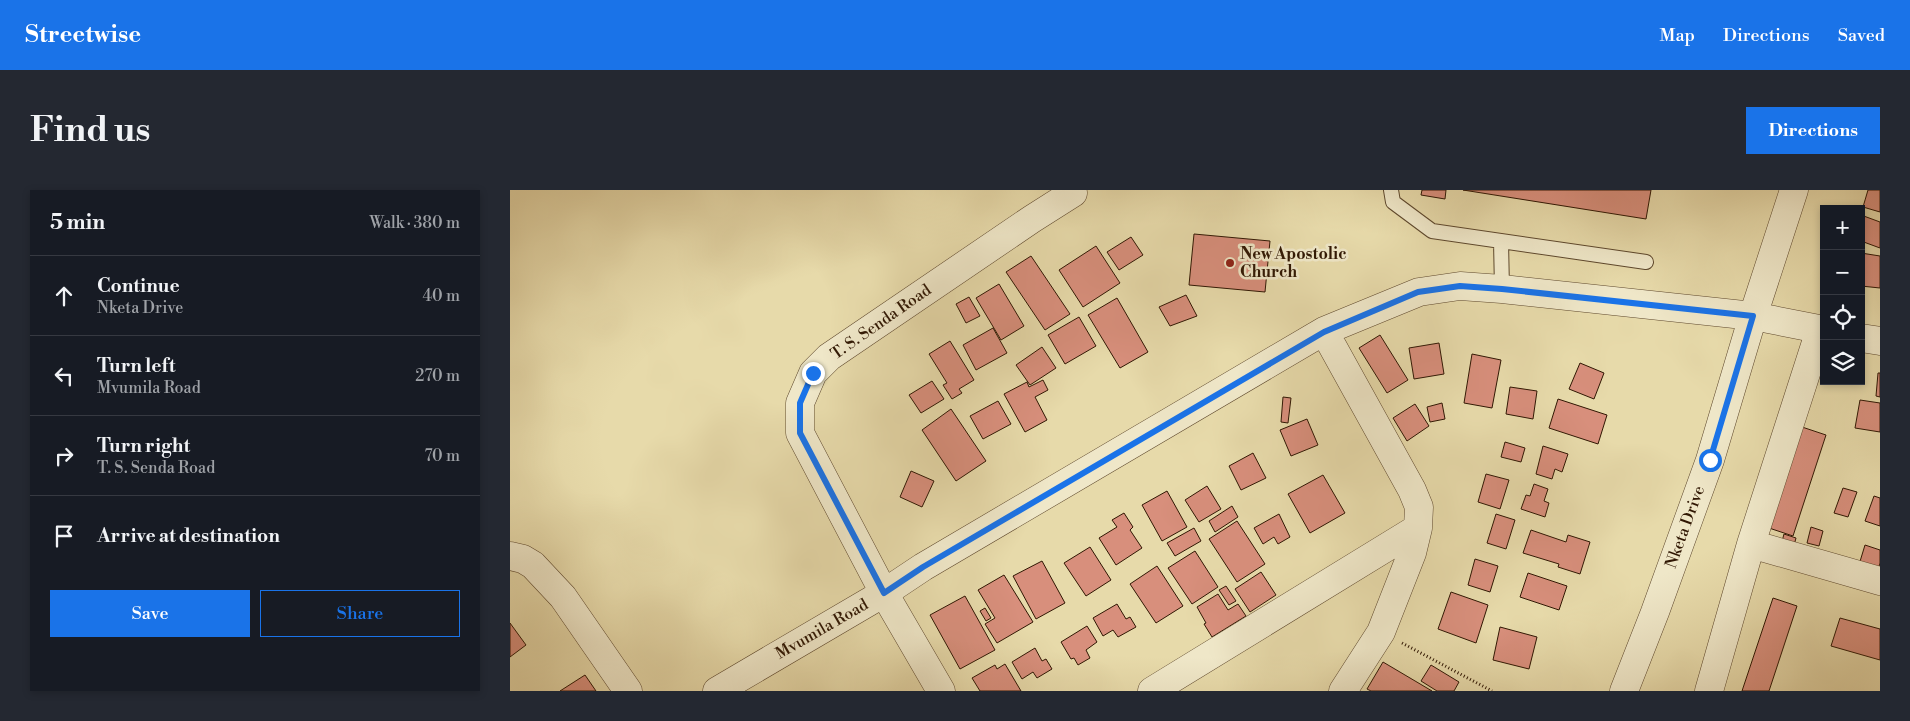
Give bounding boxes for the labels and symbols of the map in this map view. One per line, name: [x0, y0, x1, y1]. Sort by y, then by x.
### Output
place label: New Apostolic Church: [1240, 244, 1347, 282]
marker: New Apostolic Church: [1224, 257, 1236, 269]
street label: T. S. Senda Road: [827, 280, 935, 364]
route end: [802, 362, 825, 385]
route start: [1699, 449, 1722, 472]
street label: Nketa Drive: [1661, 483, 1709, 571]
street label: Mvumila Road: [772, 594, 872, 664]

